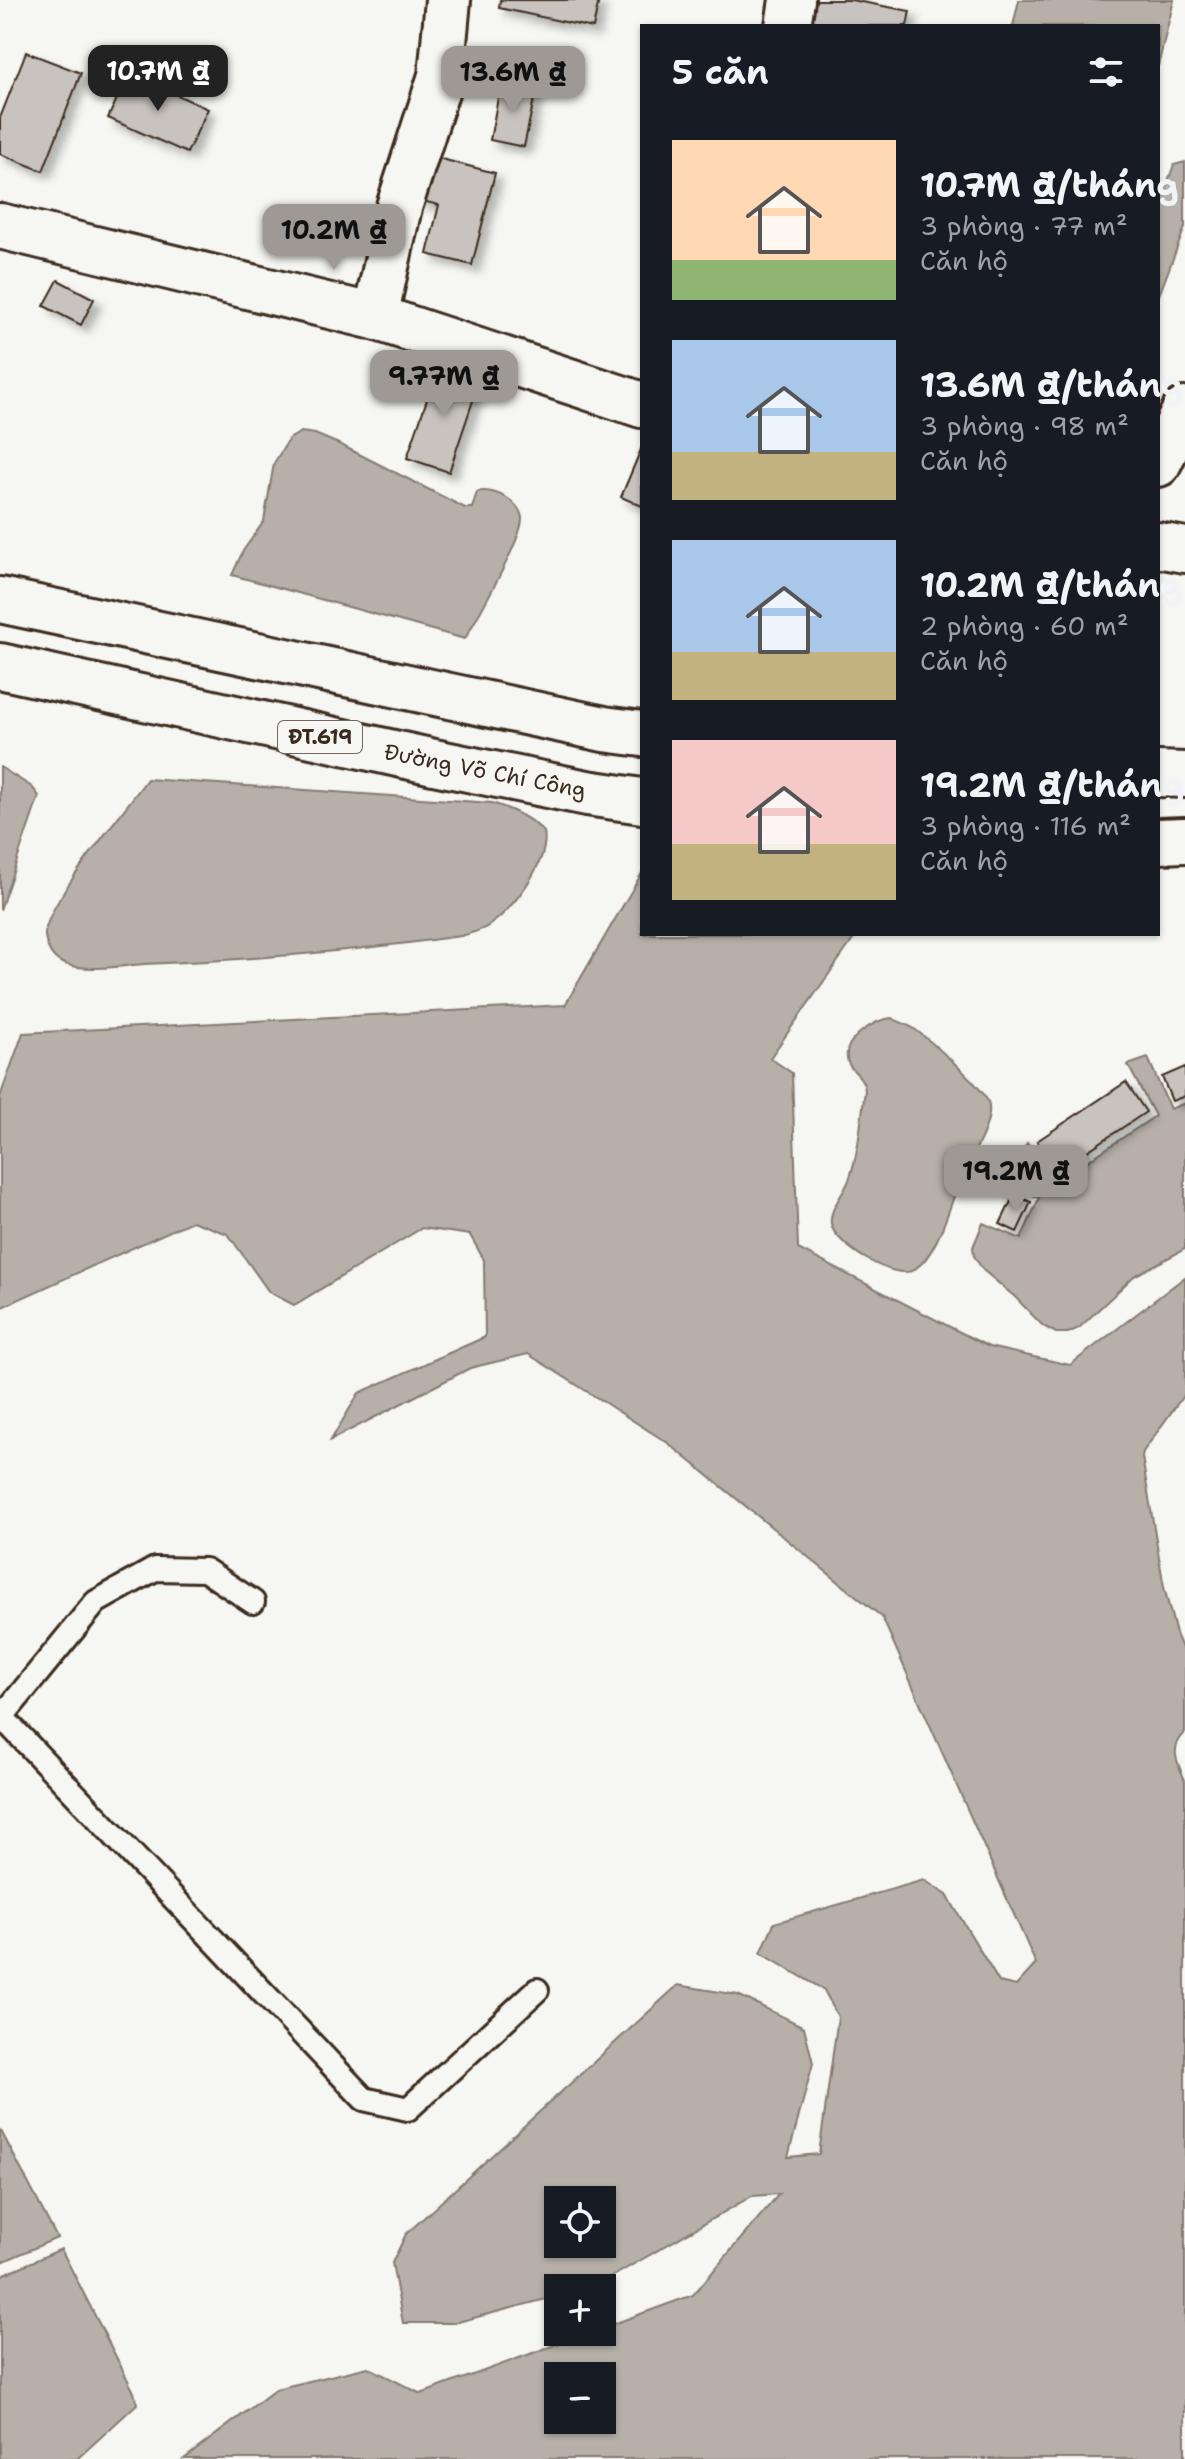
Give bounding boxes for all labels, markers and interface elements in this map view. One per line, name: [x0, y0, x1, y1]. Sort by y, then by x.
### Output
pin: 10.7M ₫: [84, 45, 232, 113]
pin: 13.6M ₫: [439, 46, 587, 114]
text: 5 căn: [672, 49, 769, 95]
icon: filters: [1084, 50, 1128, 94]
text: 10.7M ₫: [106, 53, 210, 88]
text: 13.6M ₫: [459, 54, 567, 89]
text: 10.7M ₫/tháng: [920, 162, 1179, 208]
icon: home: [736, 172, 832, 268]
pin: 10.2M ₫: [260, 204, 408, 272]
text: 3 phòng · 77 m²: [920, 208, 1128, 243]
text: 10.2M ₫: [281, 212, 387, 247]
text: Căn hộ: [920, 243, 1008, 278]
pin: 9.77M ₫: [370, 350, 518, 418]
text: 9.77M ₫: [388, 358, 500, 393]
text: 13.6M ₫/tháng: [920, 362, 1183, 408]
icon: home: [736, 372, 832, 468]
text: 3 phòng · 98 m²: [920, 408, 1129, 443]
text: Căn hộ: [920, 443, 1008, 478]
text: 10.2M ₫/tháng: [920, 562, 1182, 608]
icon: home: [736, 572, 832, 668]
text: 2 phòng · 60 m²: [920, 608, 1129, 643]
text: Căn hộ: [920, 643, 1008, 678]
road number: ĐT.619: [278, 721, 362, 753]
street label: Đường Võ Chí Công: [382, 737, 588, 805]
text: 19.2M ₫/tháng: [920, 762, 1184, 808]
icon: home: [736, 772, 832, 868]
text: 3 phòng · 116 m²: [920, 808, 1131, 843]
text: Căn hộ: [920, 843, 1008, 878]
pin: 19.2M ₫: [942, 1145, 1090, 1213]
text: 19.2M ₫: [962, 1153, 1070, 1188]
map controls: [544, 2186, 616, 2434]
button: locate: [544, 2186, 616, 2258]
button: +: [544, 2274, 616, 2346]
button: −: [544, 2362, 616, 2434]

